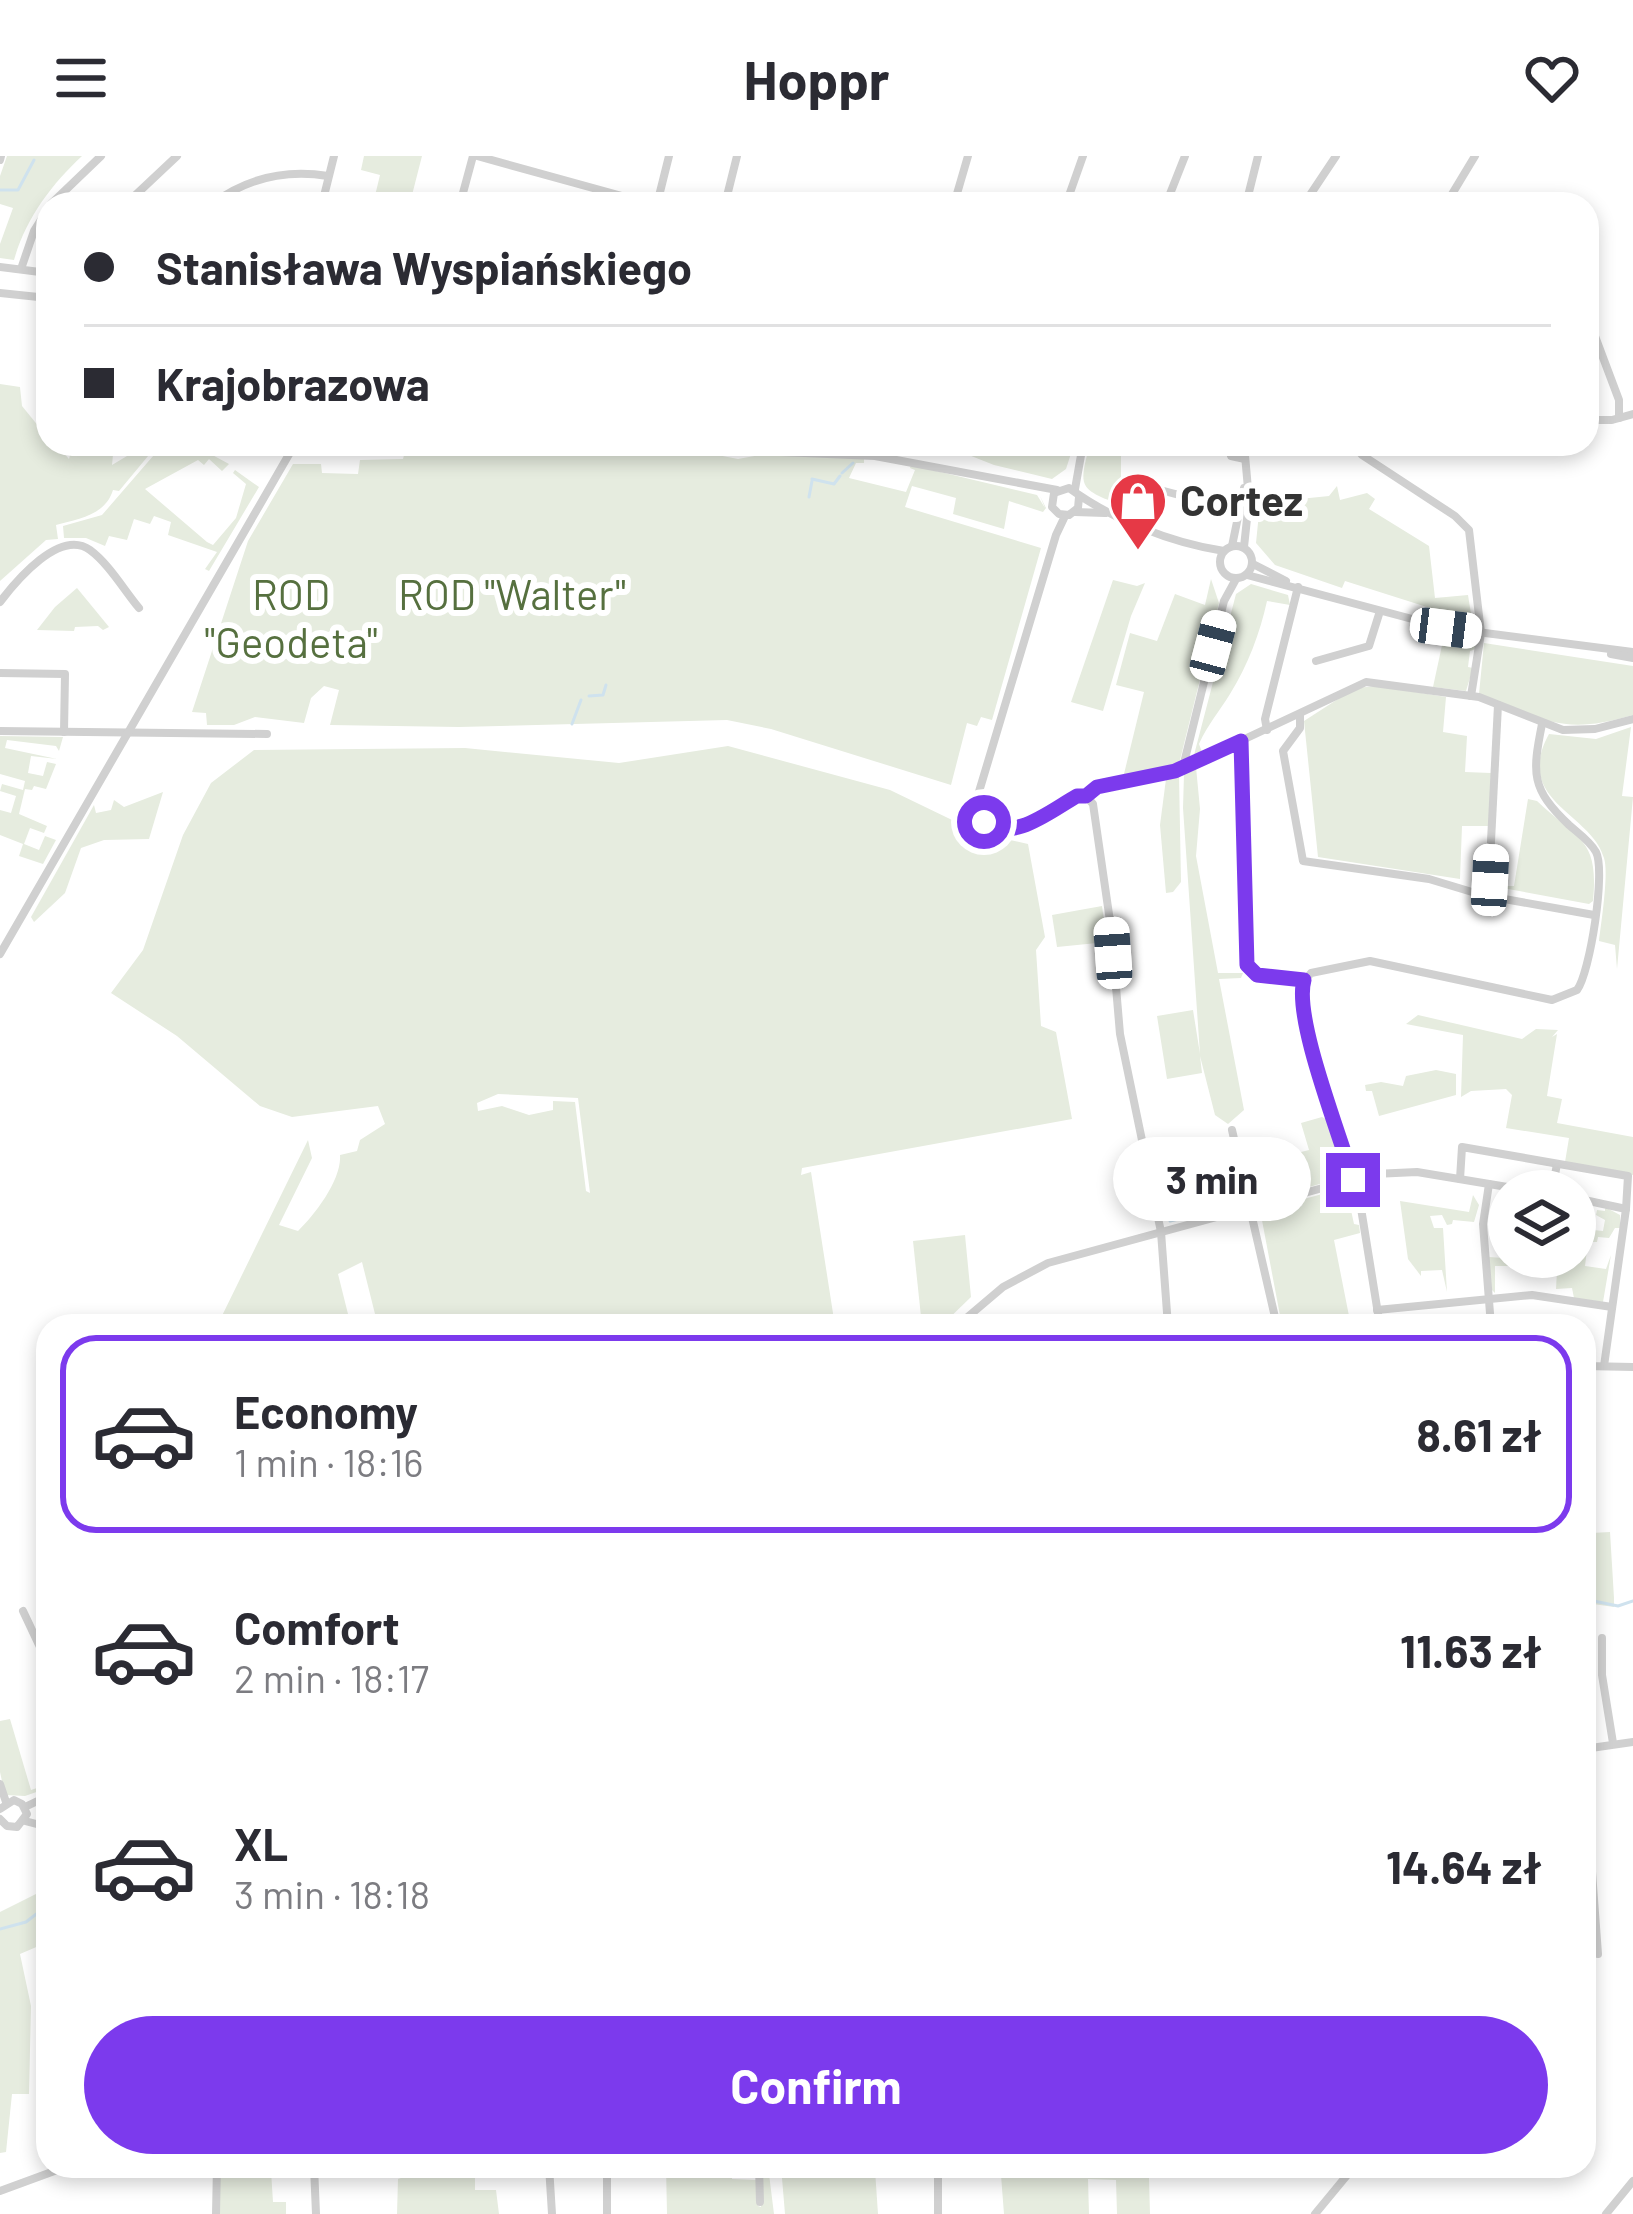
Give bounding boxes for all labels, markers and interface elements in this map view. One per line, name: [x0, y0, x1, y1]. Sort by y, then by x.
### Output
icon: menu: [48, 45, 114, 111]
icon: heart: [1519, 45, 1585, 111]
text: Hoppr: [743, 46, 890, 111]
text: Stanisława Wyspiańskiego: [156, 240, 692, 294]
text: Krajobrazowa: [156, 356, 430, 410]
shop icon: Cortez: [1107, 470, 1169, 552]
place label: Cortez: [1180, 474, 1303, 524]
park label: ROD "Geodeta": [204, 568, 378, 666]
park label: ROD "Walter": [398, 568, 626, 618]
car: [1408, 606, 1484, 650]
car: [1186, 607, 1240, 685]
route start: [957, 795, 1011, 849]
car: [1470, 843, 1510, 917]
car: [1093, 916, 1133, 990]
callout: 3 min: [1113, 1138, 1311, 1222]
route end: [1326, 1153, 1380, 1207]
text: 3 min: [1166, 1155, 1258, 1202]
map controls: [1488, 1170, 1596, 1278]
button: layers: [1488, 1170, 1596, 1278]
icon: car: [90, 1380, 198, 1488]
text: Economy: [234, 1384, 418, 1438]
text: 8.61 zł: [1416, 1407, 1542, 1461]
text: 1 min · 18:16: [234, 1438, 423, 1485]
icon: car: [90, 1596, 198, 1704]
text: Comfort: [234, 1600, 400, 1654]
text: 11.63 zł: [1400, 1623, 1542, 1677]
text: 2 min · 18:17: [234, 1654, 429, 1701]
icon: car: [90, 1812, 198, 1920]
text: XL: [234, 1816, 288, 1870]
text: 14.64 zł: [1386, 1839, 1542, 1893]
text: 3 min · 18:18: [234, 1870, 430, 1917]
button: Confirm: [84, 2016, 1548, 2154]

